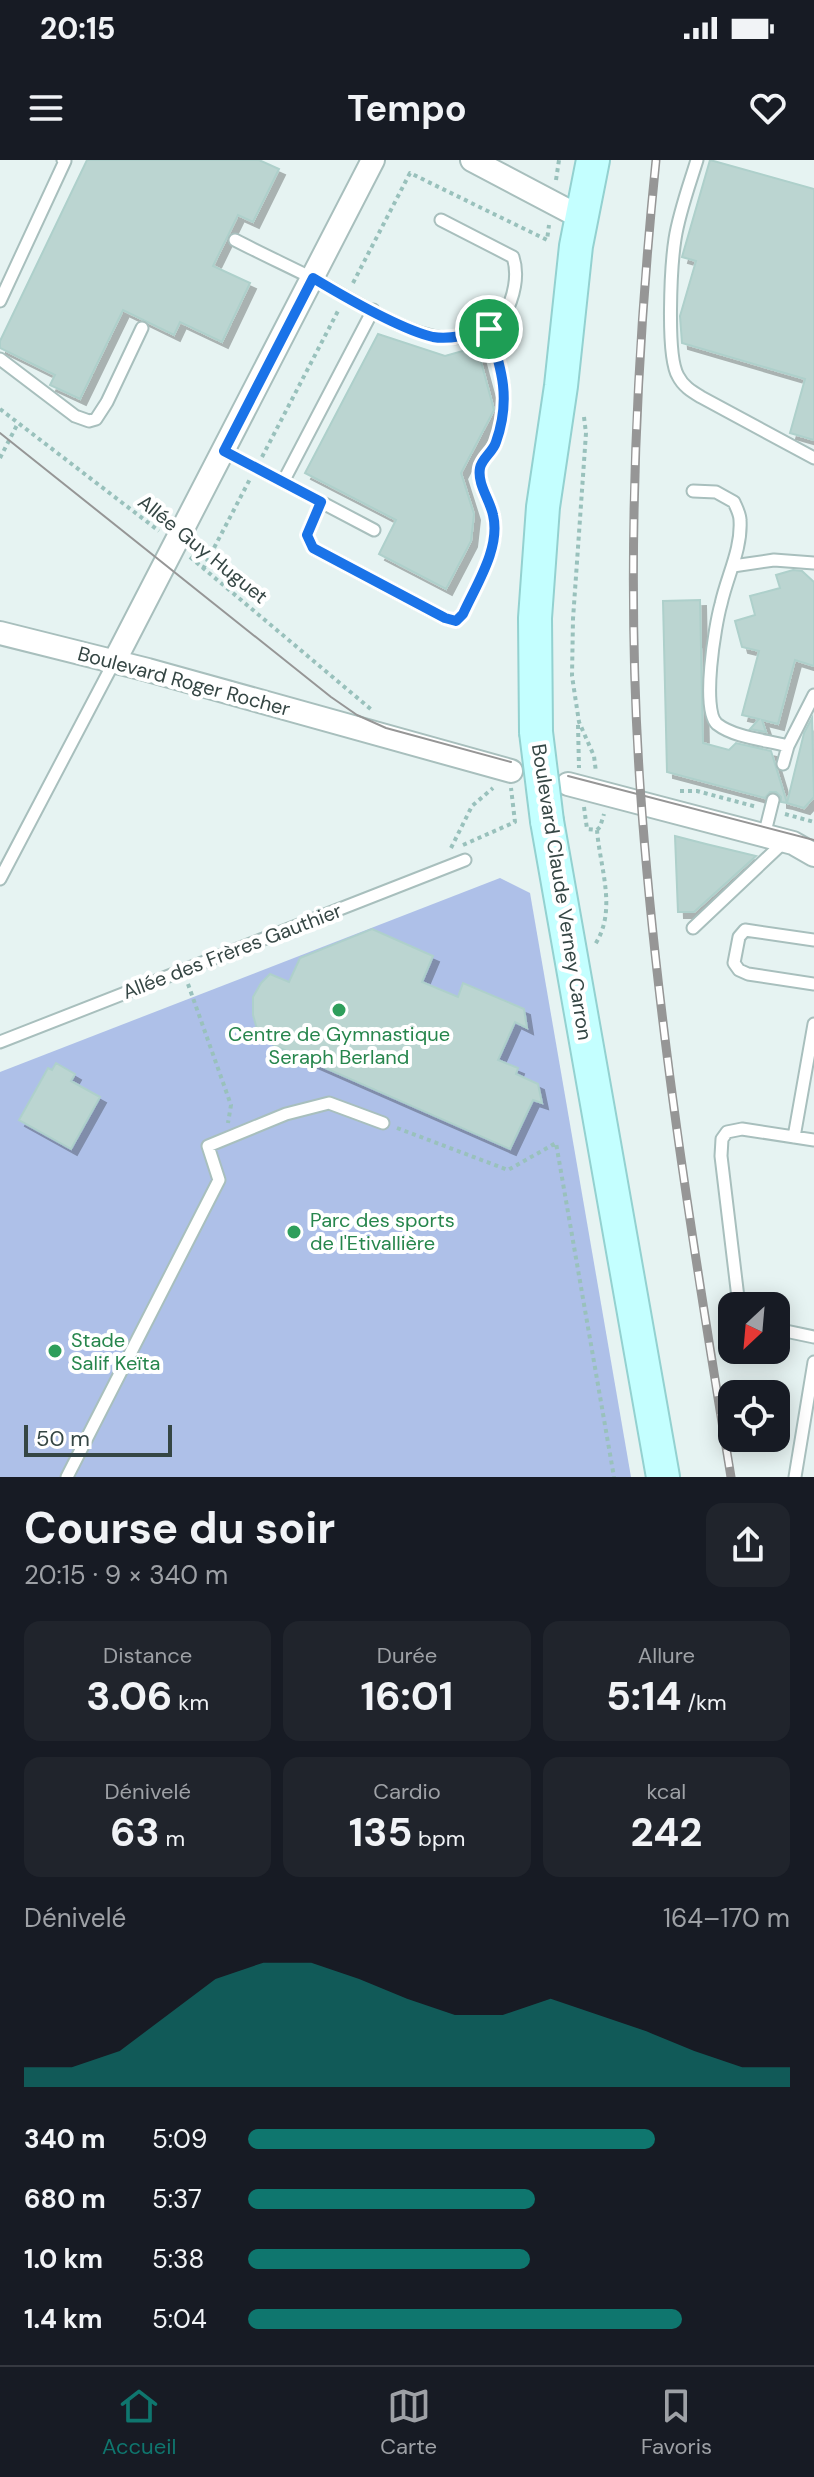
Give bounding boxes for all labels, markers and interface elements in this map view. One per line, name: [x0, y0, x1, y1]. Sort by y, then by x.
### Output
text: 20:15: [40, 9, 116, 48]
text: Tempo: [347, 85, 467, 132]
icon: menu: [24, 86, 68, 130]
icon: heart: [746, 86, 790, 130]
pin: [455, 295, 523, 363]
icon: arrive: [467, 307, 511, 351]
street label: Allée Guy Huguet: [133, 489, 273, 610]
street label: Boulevard Roger Rocher: [75, 640, 293, 722]
street label: Boulevard Claude Verney Carron: [526, 742, 598, 1042]
street label: Allée des Frères Gauthier: [119, 897, 345, 1005]
marker: Centre de Gymnastique Seraph Berland: [330, 1001, 348, 1019]
place label: Centre de Gymnastique Seraph Berland: [228, 1021, 450, 1070]
place label: Parc des sports de l'Etivallière: [310, 1207, 455, 1256]
marker: Parc des sports de l'Etivallière: [285, 1223, 303, 1241]
north arrow: [718, 1292, 790, 1364]
map controls: [718, 1292, 790, 1452]
place label: Stade Salif Keïta: [71, 1327, 160, 1376]
marker: Stade Salif Keïta: [46, 1342, 64, 1360]
button: locate: [718, 1380, 790, 1452]
scale bar: [24, 1421, 172, 1457]
text: 50 m: [36, 1424, 90, 1453]
text: Course du soir: [24, 1499, 335, 1557]
button: share: [706, 1503, 790, 1587]
text: 20:15 · 9 × 340 m: [24, 1558, 228, 1592]
text: Distance: [103, 1641, 192, 1670]
text: Durée: [377, 1641, 437, 1670]
text: Allure: [638, 1641, 695, 1670]
text: 3.06: [86, 1670, 172, 1722]
text: 16:01: [361, 1670, 453, 1722]
text: 5:14: [606, 1670, 682, 1722]
text: km: [172, 1688, 209, 1717]
text: /km: [682, 1688, 727, 1717]
text: Dénivelé: [104, 1777, 191, 1806]
text: Cardio: [373, 1777, 441, 1806]
text: kcal: [646, 1777, 686, 1806]
text: 63: [110, 1806, 160, 1858]
text: 135: [349, 1806, 412, 1858]
text: 242: [630, 1806, 702, 1858]
text: m: [160, 1824, 185, 1853]
text: bpm: [412, 1824, 465, 1853]
text: Dénivelé: [24, 1901, 126, 1935]
text: 164–170 m: [663, 1901, 790, 1935]
text: 340 m: [24, 2122, 105, 2156]
text: 5:09: [152, 2122, 207, 2156]
text: 680 m: [24, 2182, 106, 2216]
text: 5:37: [152, 2182, 202, 2216]
text: 1.0 km: [24, 2242, 103, 2276]
text: 5:38: [152, 2242, 204, 2276]
text: 1.4 km: [24, 2302, 103, 2336]
text: 5:04: [152, 2302, 207, 2336]
tab: Accueil: [102, 2384, 176, 2461]
tab: Carte: [380, 2384, 437, 2461]
tab: Favoris: [641, 2384, 712, 2461]

